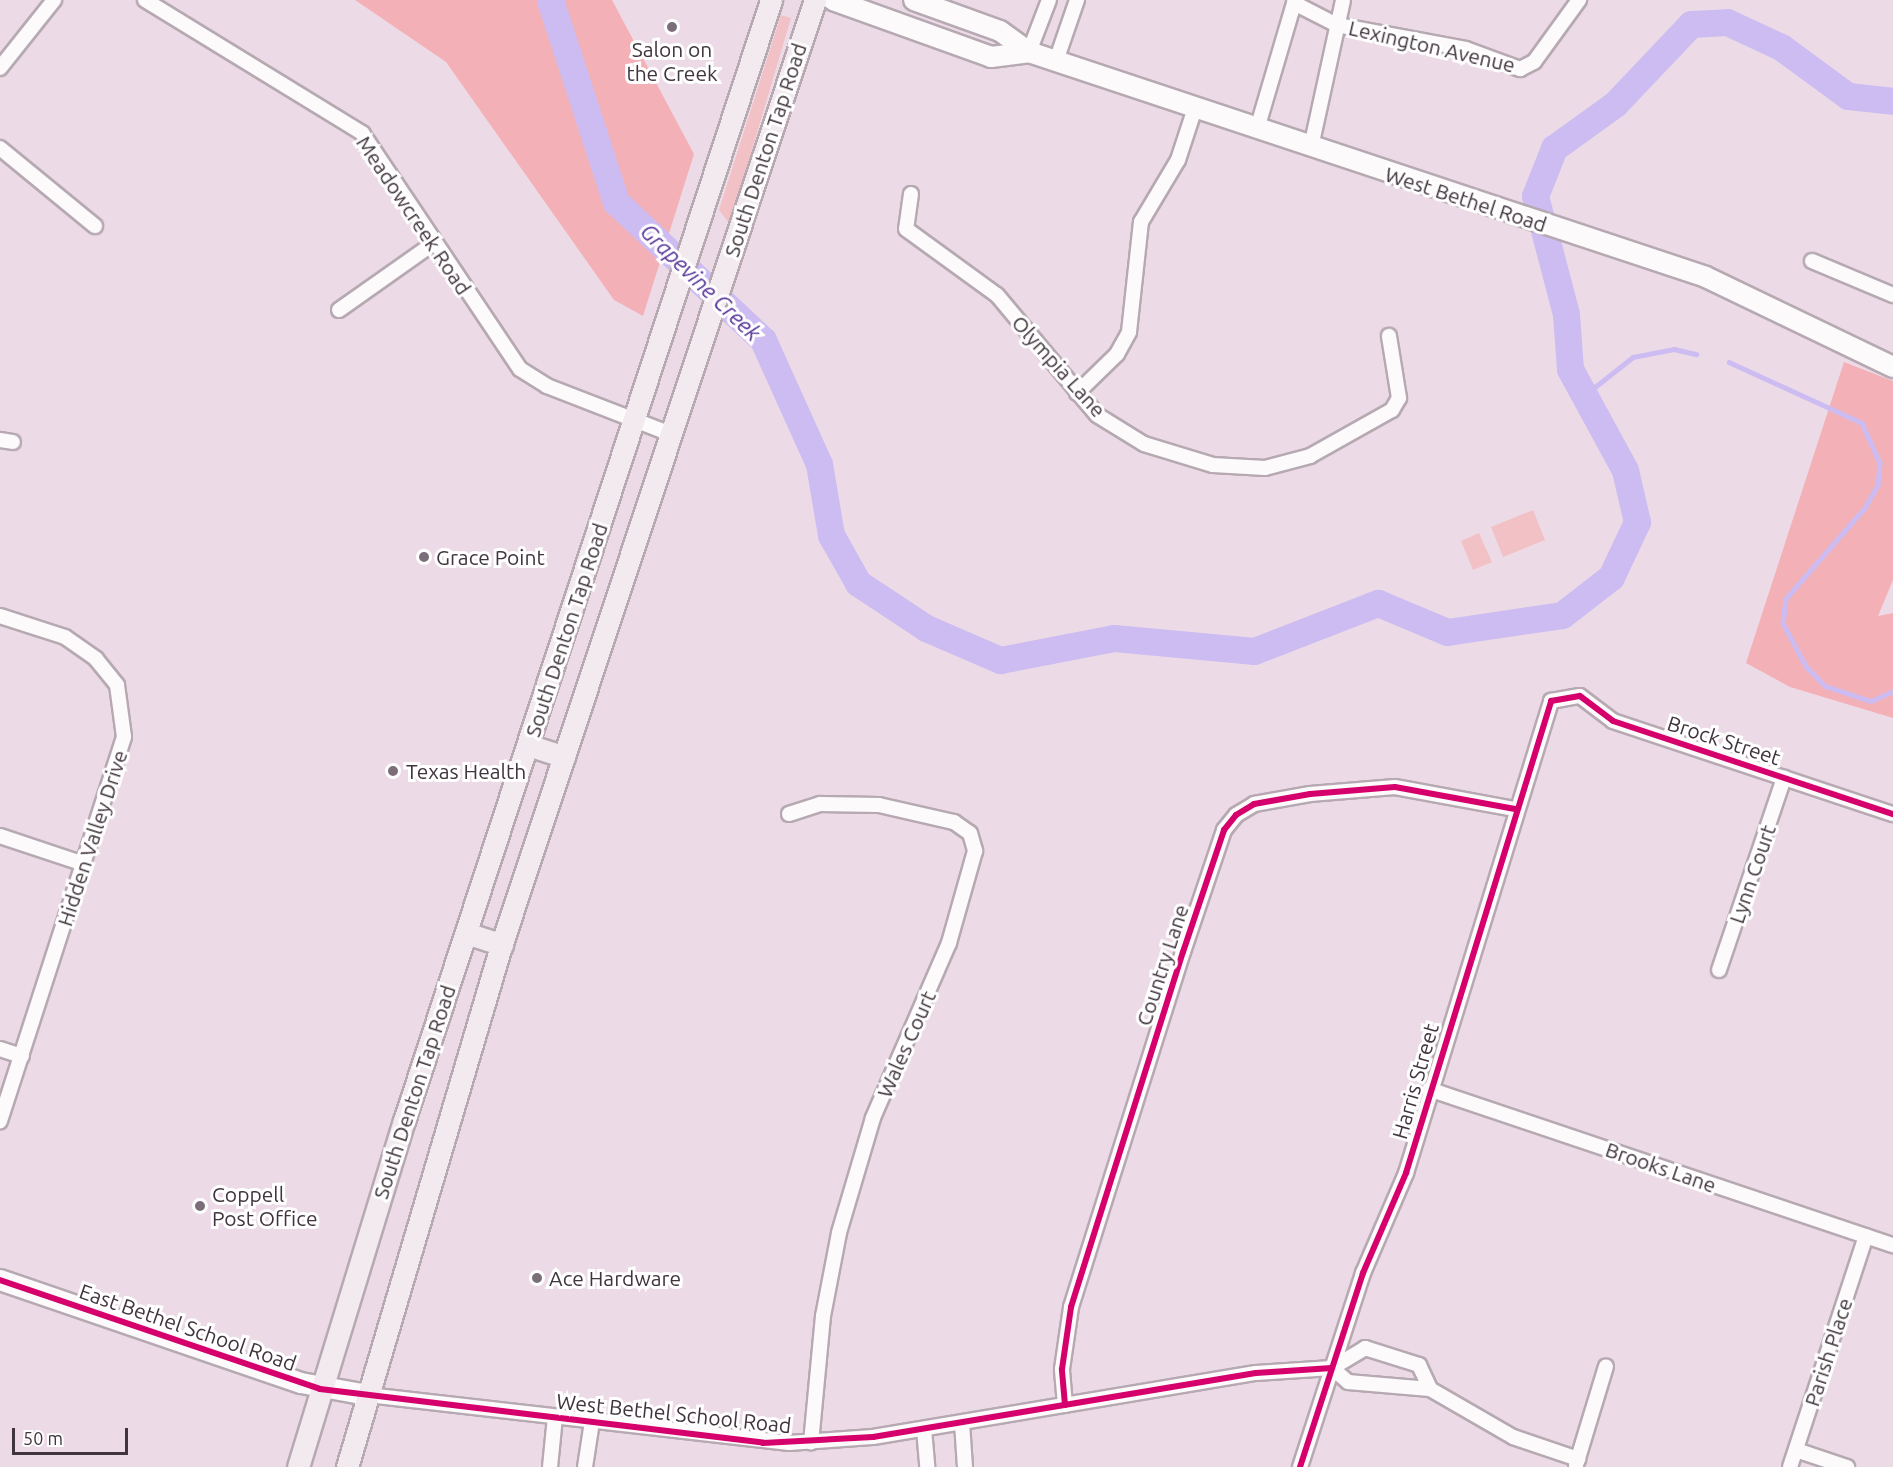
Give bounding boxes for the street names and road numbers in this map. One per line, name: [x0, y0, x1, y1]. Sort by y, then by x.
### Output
street label: Lexington Avenue: [1346, 15, 1518, 77]
street label: South Denton Tap Road: [719, 40, 811, 260]
street label: Meadowcreek Road: [352, 131, 476, 299]
street label: West Bethel Road: [1382, 161, 1550, 237]
street label: Olympia Lane: [1007, 310, 1111, 422]
street label: South Denton Tap Road: [520, 520, 612, 740]
street label: Brock Street: [1664, 710, 1784, 770]
street label: Hidden Valley Drive: [52, 747, 132, 929]
street label: Lynn Court: [1723, 821, 1781, 927]
street label: Country Lane: [1131, 901, 1193, 1029]
street label: South Denton Tap Road: [368, 982, 460, 1202]
street label: Wales Court: [871, 987, 941, 1101]
street label: Harris Street: [1386, 1020, 1444, 1142]
street label: Brooks Lane: [1602, 1136, 1720, 1198]
street label: East Bethel School Road: [76, 1278, 300, 1376]
street label: Parish Place: [1799, 1295, 1857, 1409]
street label: West Bethel School Road: [555, 1388, 793, 1438]

